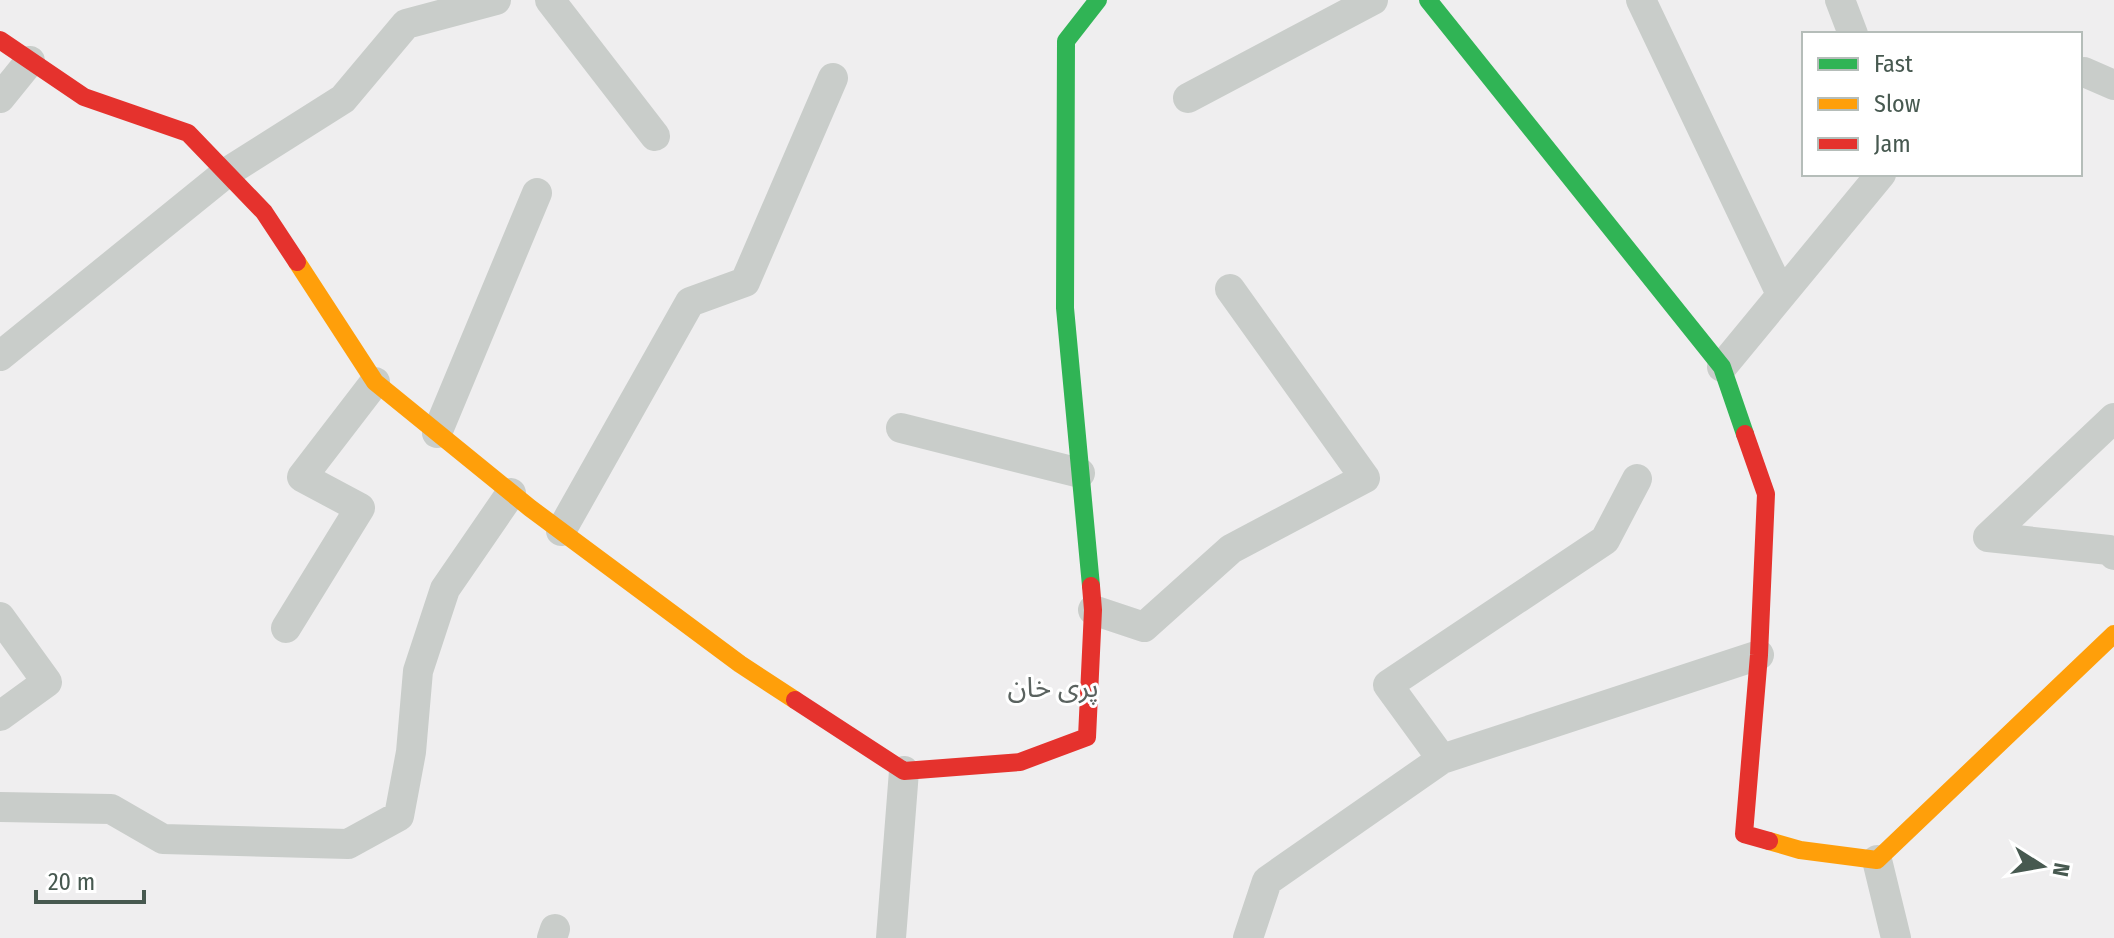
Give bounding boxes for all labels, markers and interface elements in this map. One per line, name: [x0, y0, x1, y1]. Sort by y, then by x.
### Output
legend: [1802, 32, 2082, 176]
text: Fast: [1874, 50, 1913, 78]
text: Slow: [1874, 90, 1921, 118]
text: Jam: [1874, 130, 1911, 158]
district label: پری خان: [1007, 671, 1099, 705]
north arrow: [2002, 826, 2082, 906]
scale bar: [36, 854, 144, 904]
text: N: [2047, 861, 2076, 879]
text: 20 m: [48, 868, 95, 896]

